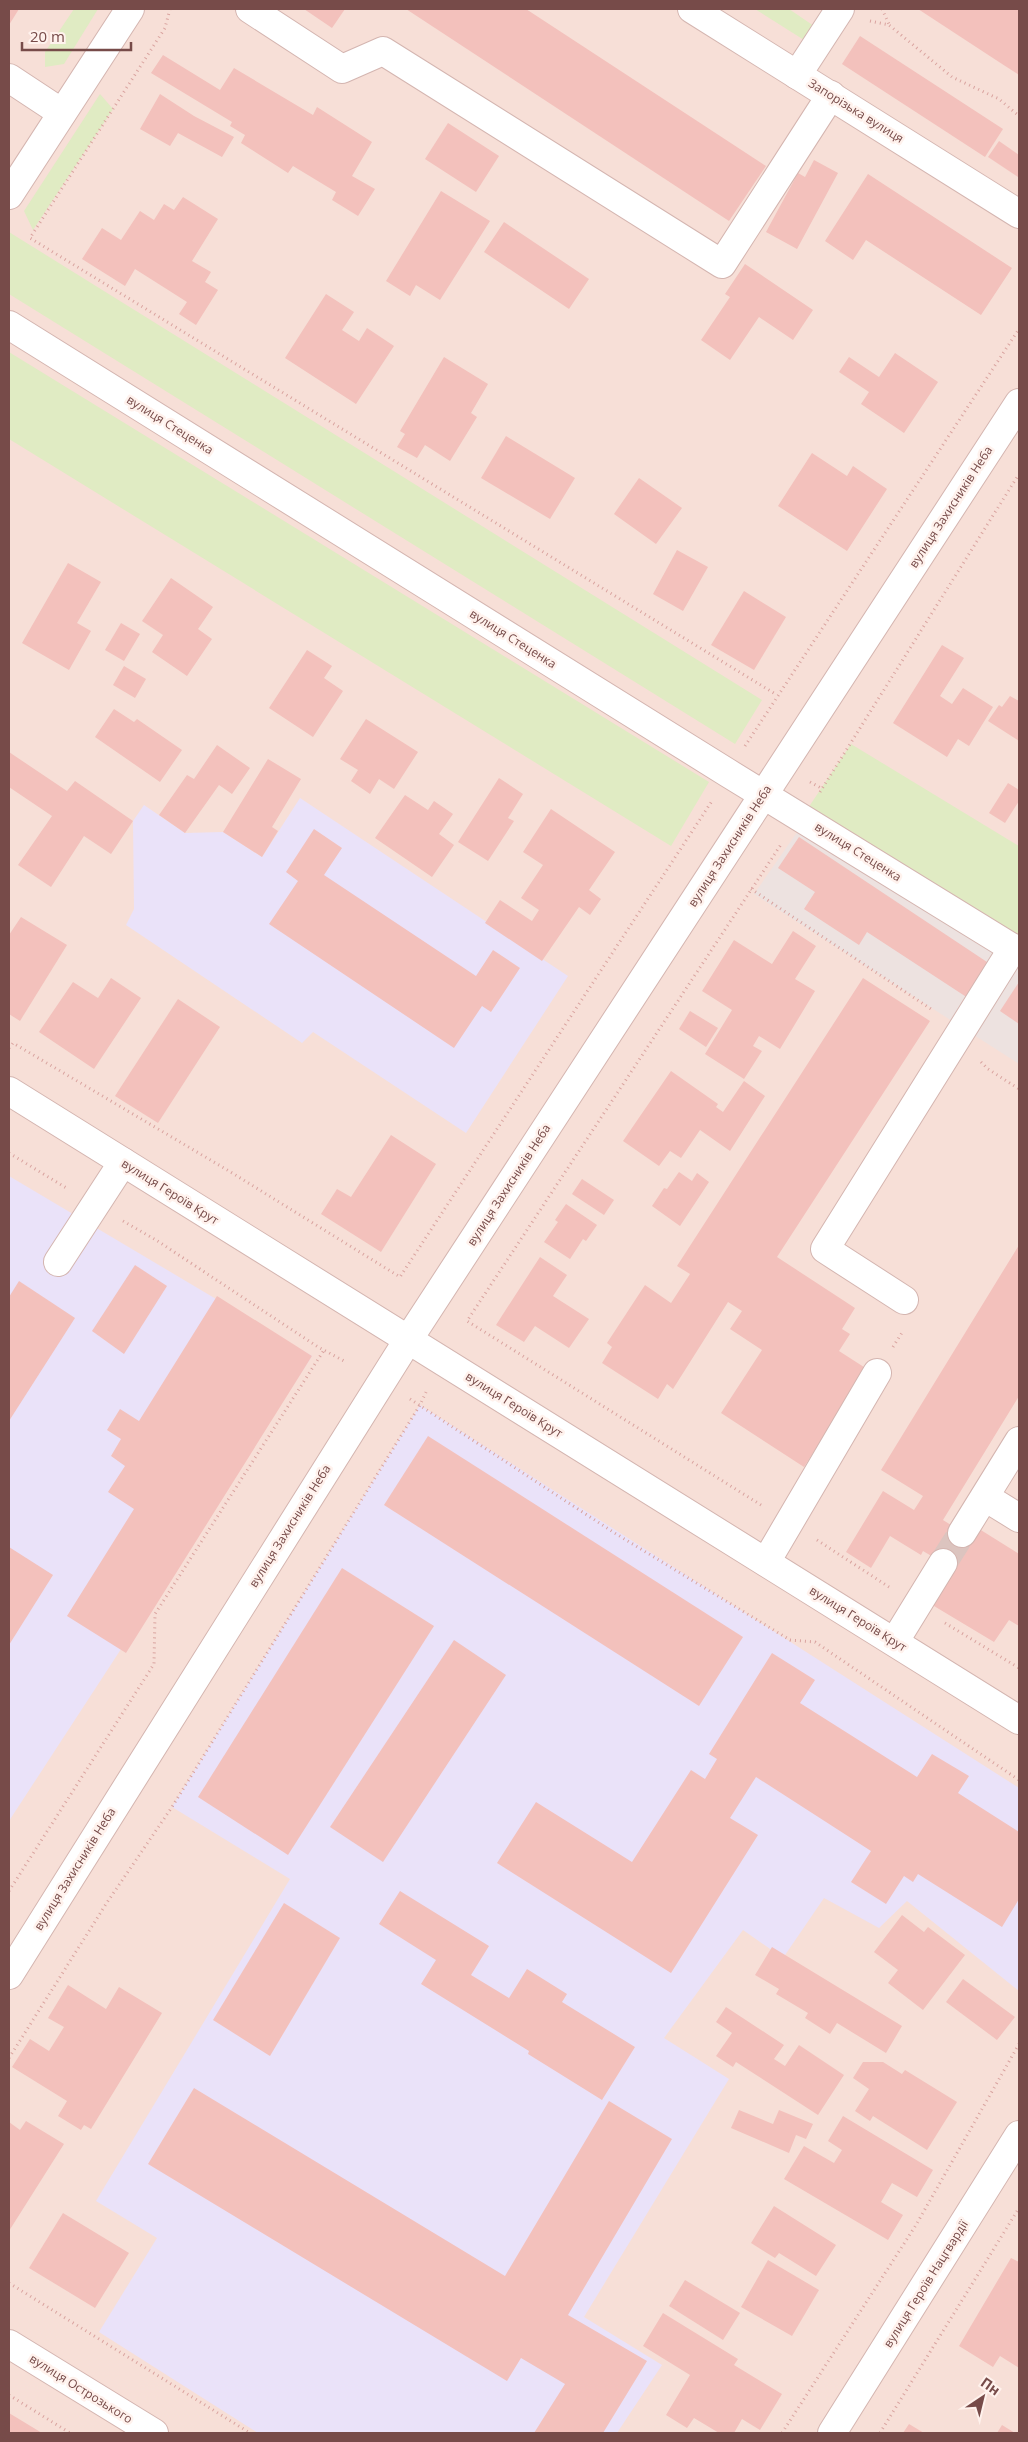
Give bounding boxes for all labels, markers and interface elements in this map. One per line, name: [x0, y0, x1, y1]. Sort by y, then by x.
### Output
scale bar: [22, 20, 131, 52]
text: 20 m: [30, 26, 65, 46]
street label: Запорізька вулиця: [805, 74, 907, 147]
street label: вулиця Стеценка: [124, 391, 217, 458]
street label: вулиця Захисників Неба: [905, 443, 996, 571]
street label: вулиця Стеценка: [467, 605, 560, 672]
street label: вулиця Захисників Неба: [684, 782, 775, 910]
street label: вулиця Стеценка: [812, 818, 905, 885]
street label: вулиця Захисників Неба: [463, 1121, 554, 1249]
street label: вулиця Героїв Крут: [118, 1155, 222, 1229]
street label: вулиця Героїв Крут: [462, 1368, 566, 1442]
street label: вулиця Захисників Неба: [245, 1461, 334, 1590]
street label: вулиця Героїв Крут: [806, 1582, 910, 1656]
street label: вулиця Захисників Неба: [30, 1804, 119, 1933]
street label: вулиця Героїв Нацгвардії: [879, 2216, 972, 2351]
street label: вулиця Острозького: [26, 2350, 136, 2427]
north arrow: [958, 2372, 1008, 2422]
text: Пн: [977, 2373, 1004, 2399]

